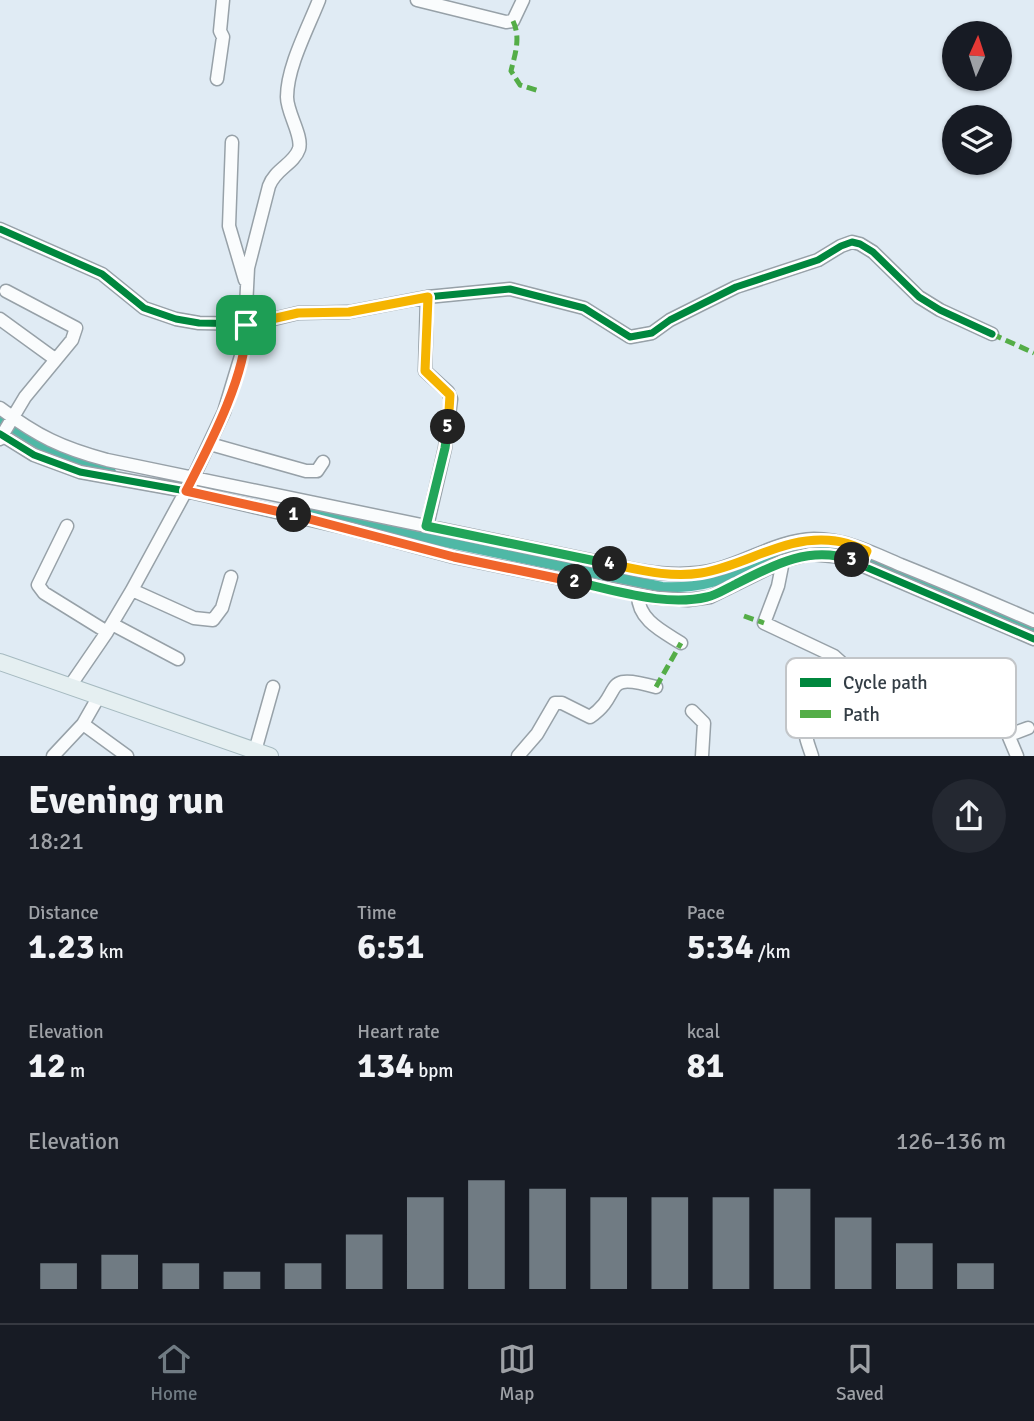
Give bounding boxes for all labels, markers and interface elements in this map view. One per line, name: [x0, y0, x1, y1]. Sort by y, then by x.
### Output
north arrow: [942, 21, 1012, 91]
map controls: [942, 21, 1012, 175]
button: layers: [942, 105, 1012, 175]
pin: [216, 295, 276, 355]
icon: arrive: [227, 306, 265, 344]
pin: 5: [430, 410, 466, 444]
text: 5: [442, 414, 453, 438]
pin: 1: [276, 498, 312, 532]
text: 1: [288, 502, 299, 526]
pin: 3: [834, 542, 870, 578]
pin: 4: [592, 546, 628, 582]
text: 3: [846, 547, 857, 571]
text: 4: [604, 551, 615, 575]
pin: 2: [558, 564, 592, 600]
text: 2: [569, 569, 580, 593]
legend: [786, 658, 1016, 738]
text: Cycle path: [843, 671, 928, 695]
text: Path: [843, 703, 880, 727]
text: Evening run: [28, 777, 224, 824]
button: share: [932, 779, 1006, 853]
text: 18:21: [28, 827, 84, 856]
text: Distance: [28, 901, 99, 925]
text: Time: [357, 901, 396, 925]
text: Pace: [687, 901, 725, 925]
text: 1.23: [28, 925, 95, 968]
text: 6:51: [357, 925, 424, 968]
text: 5:34: [687, 925, 754, 968]
text: km: [95, 940, 124, 964]
text: /km: [754, 940, 791, 964]
text: Elevation: [28, 1020, 104, 1044]
text: Heart rate: [357, 1020, 440, 1044]
text: kcal: [687, 1020, 720, 1044]
text: 12: [28, 1044, 66, 1087]
text: 134: [357, 1044, 414, 1087]
text: 81: [687, 1044, 724, 1087]
text: m: [66, 1059, 85, 1083]
text: bpm: [414, 1059, 453, 1083]
text: Elevation: [28, 1127, 120, 1156]
text: 126–136 m: [896, 1127, 1006, 1156]
tab: Home: [150, 1340, 197, 1406]
tab: Map: [498, 1340, 536, 1406]
tab: Saved: [836, 1340, 884, 1406]

